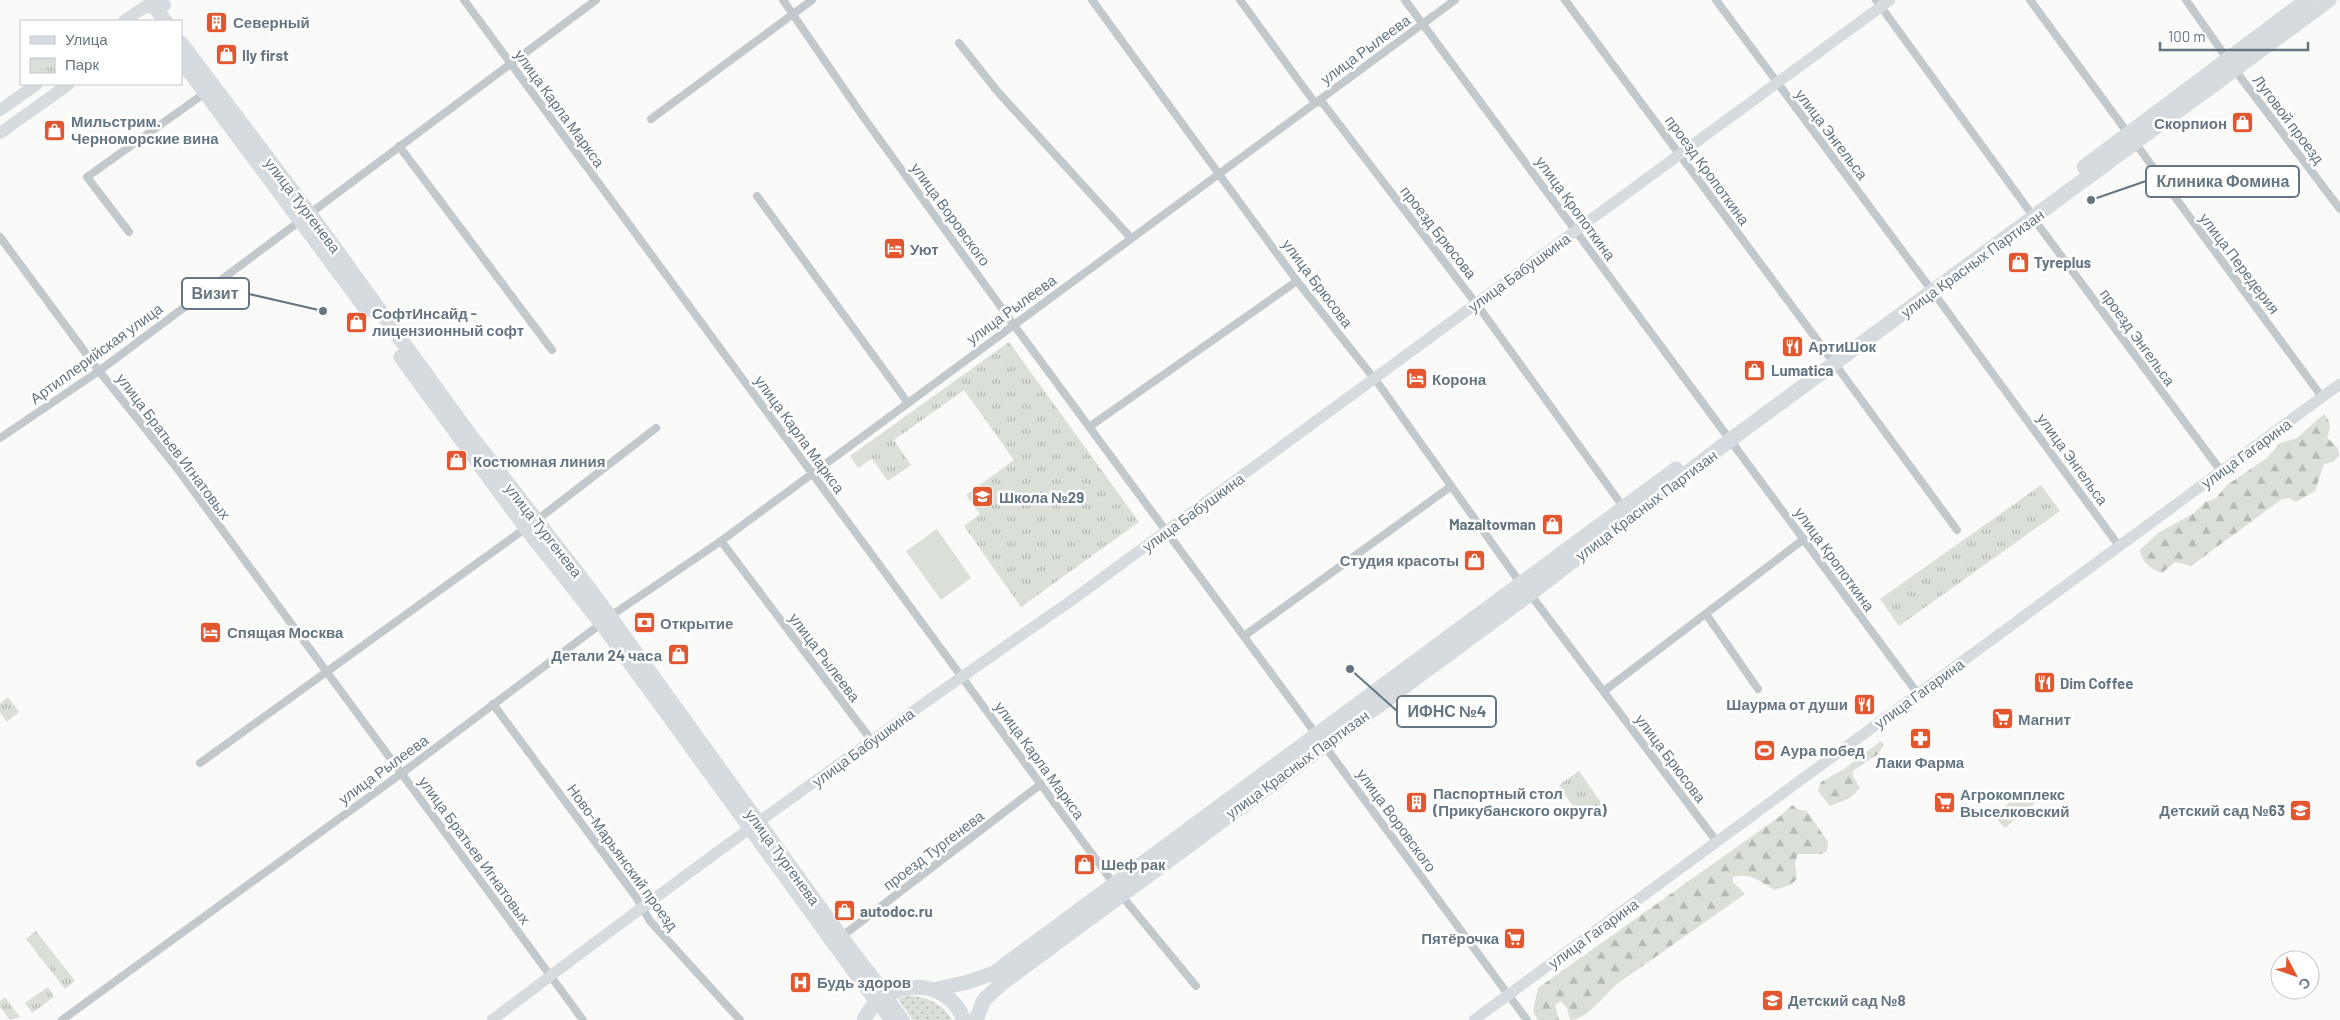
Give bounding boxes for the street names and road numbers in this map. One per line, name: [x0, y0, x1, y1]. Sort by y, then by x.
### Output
street label: улица Рылеева: [1317, 10, 1414, 88]
street label: улица Карла Маркса: [511, 46, 609, 171]
street label: Луговой проезд: [2250, 71, 2328, 167]
street label: улица Энгельса: [1792, 85, 1872, 183]
street label: проезд Кропоткина: [1662, 112, 1754, 229]
street label: улица Кропоткина: [1532, 152, 1620, 264]
street label: улица Тургенева: [261, 154, 345, 257]
street label: улица Воровского: [908, 159, 994, 269]
street label: проезд Брюсова: [1397, 182, 1481, 282]
street label: улица Красных Партизан: [1897, 205, 2047, 321]
street label: улица Передерия: [2196, 209, 2284, 317]
street label: улица Бабушкина: [1464, 229, 1574, 315]
street label: улица Брюсова: [1279, 235, 1357, 331]
street label: улица Рылеева: [963, 270, 1060, 348]
street label: проезд Энгельса: [2097, 285, 2180, 390]
street label: Артиллерийская улица: [26, 299, 166, 407]
street label: улица Братьев Игнатовых: [113, 369, 235, 523]
street label: улица Карла Маркса: [751, 372, 849, 497]
street label: улица Энгельса: [2034, 410, 2113, 509]
street label: улица Гагарина: [2198, 414, 2295, 492]
street label: улица Красных Партизан: [1572, 446, 1720, 564]
street label: улица Бабушкина: [1138, 469, 1248, 555]
street label: улица Тургенева: [502, 479, 587, 581]
street label: улица Кропоткина: [1791, 503, 1879, 615]
street label: улица Рылеева: [786, 609, 865, 706]
street label: улица Гагарина: [1871, 654, 1968, 732]
street label: улица Карла Маркса: [991, 698, 1089, 823]
street label: улица Бабушкина: [808, 704, 918, 790]
street label: улица Красных Партизан: [1222, 706, 1372, 822]
street label: улица Брюсова: [1632, 710, 1710, 806]
street label: улица Рылеева: [335, 730, 432, 808]
street label: улица Воровского: [1354, 765, 1440, 875]
street label: улица Братьев Игнатовых: [415, 773, 535, 928]
street label: Ново-Марьянский проезд: [564, 780, 682, 934]
street label: улица Тургенева: [742, 805, 824, 909]
street label: проезд Тургенева: [879, 806, 987, 894]
street label: улица Гагарина: [1545, 894, 1642, 972]

